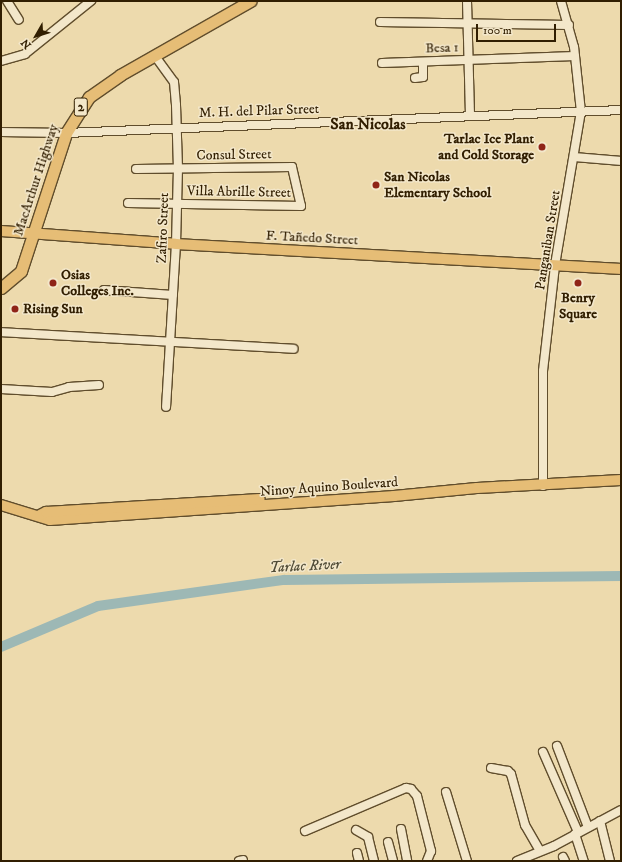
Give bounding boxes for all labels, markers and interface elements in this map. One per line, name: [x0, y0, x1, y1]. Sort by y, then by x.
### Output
north arrow: [16, 16, 56, 56]
scale bar: [478, 16, 558, 42]
text: 100 m: [483, 23, 512, 38]
text: N: [18, 36, 35, 51]
street label: Besa 1: [425, 39, 459, 57]
road number: 2: [73, 96, 89, 118]
street label: M. H. del Pilar Street: [199, 101, 319, 121]
district label: San Nicolas: [330, 114, 406, 134]
street label: MacArthur Highway: [10, 122, 62, 238]
place label: Tarlac Ice Plant and Cold Storage: [438, 131, 534, 164]
marker: Tarlac Ice Plant and Cold Storage: [537, 142, 547, 152]
street label: Consul Street: [196, 146, 272, 164]
place label: San Nicolas Elementary School: [384, 169, 491, 202]
marker: San Nicolas Elementary School: [371, 180, 381, 190]
street label: Villa Abrille Street: [187, 183, 291, 201]
street label: Panganiban Street: [532, 189, 564, 291]
street label: Zafiro Street: [153, 192, 173, 264]
street label: F. Tañedo Street: [265, 227, 359, 249]
place label: Osias Colleges Inc.: [61, 267, 134, 300]
marker: Osias Colleges Inc.: [48, 278, 58, 288]
marker: Benry Square: [573, 278, 583, 288]
place label: Benry Square: [559, 290, 597, 322]
place label: Rising Sun: [23, 301, 83, 317]
marker: Rising Sun: [10, 304, 20, 314]
street label: Ninoy Aquino Boulevard: [259, 474, 399, 500]
water label: Tarlac River: [269, 555, 341, 577]

